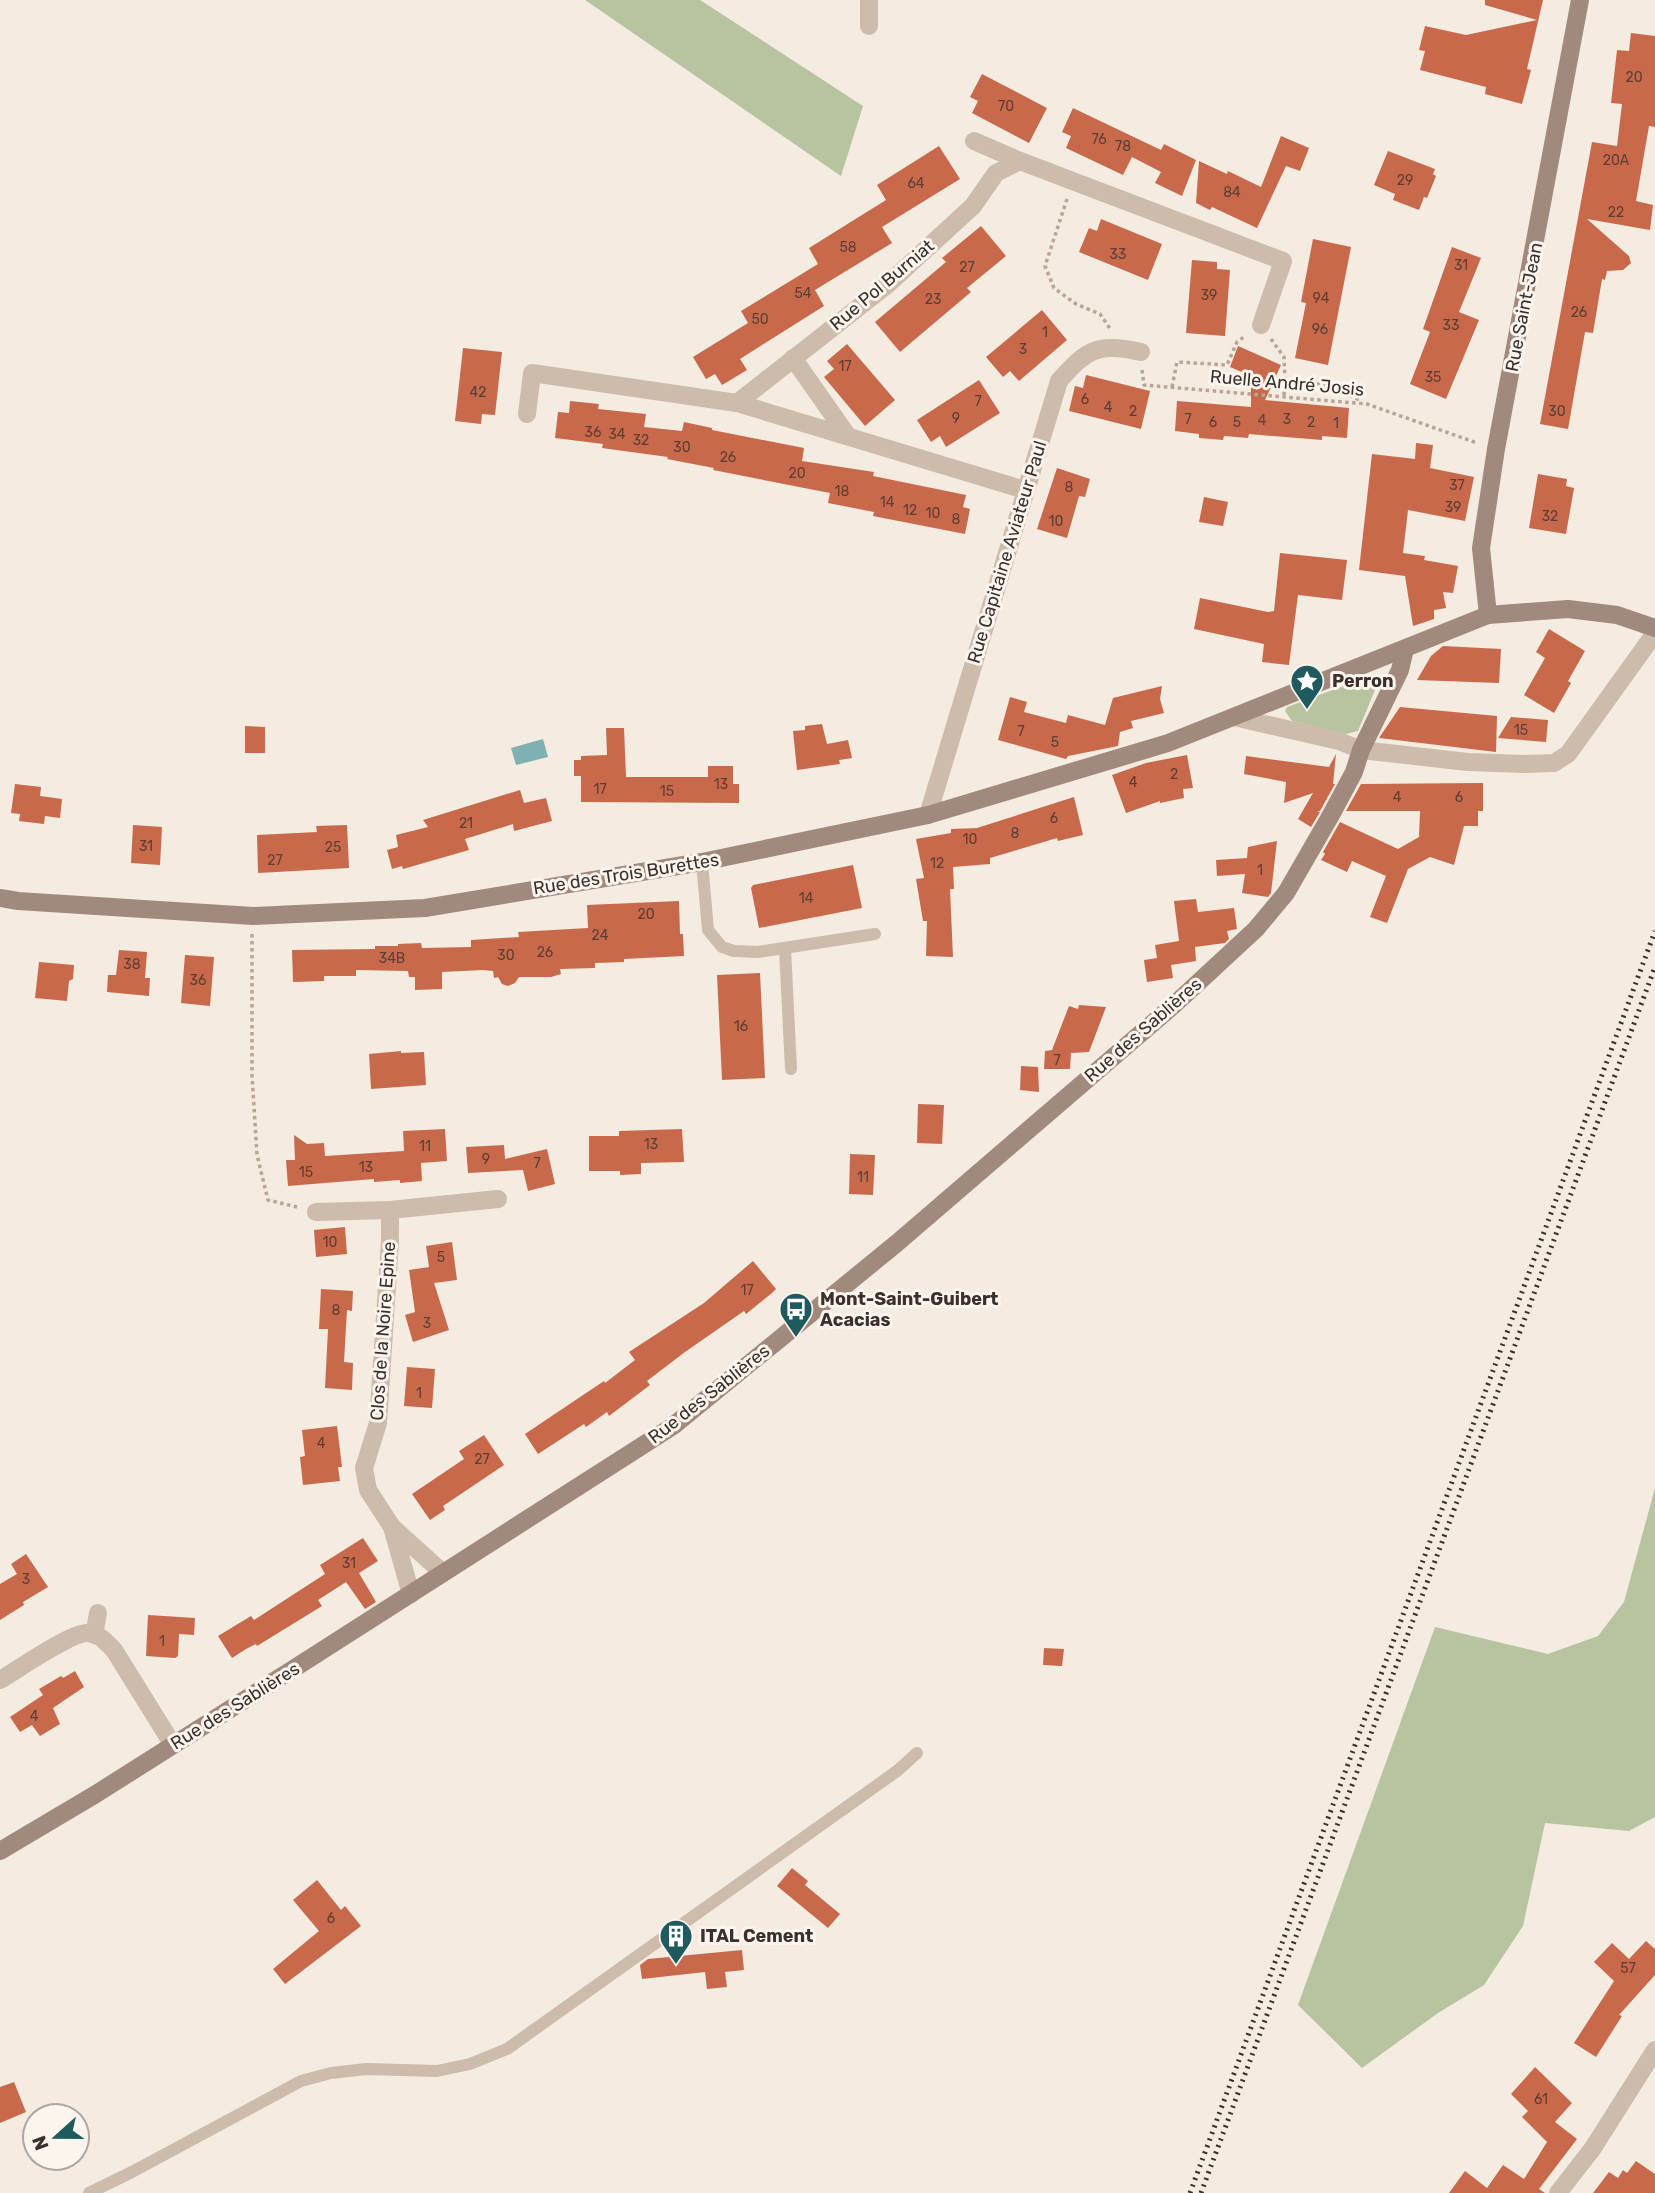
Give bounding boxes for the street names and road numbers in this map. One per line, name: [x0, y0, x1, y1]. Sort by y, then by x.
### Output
street label: Rue Pol Burniat: [825, 235, 939, 335]
street label: Rue Saint-Jean: [1501, 241, 1547, 373]
street label: Ruelle André Josis: [1209, 365, 1365, 401]
street label: Rue Capitaine Aviateur Paul: [963, 438, 1051, 666]
street label: Rue des Trois Burettes: [532, 848, 720, 900]
street label: Rue des Sablières: [1080, 973, 1206, 1087]
street label: Clos de la Noire Epine: [366, 1241, 400, 1421]
street label: Rue des Sablières: [644, 1340, 774, 1448]
street label: Rue des Sablières: [166, 1657, 304, 1755]

